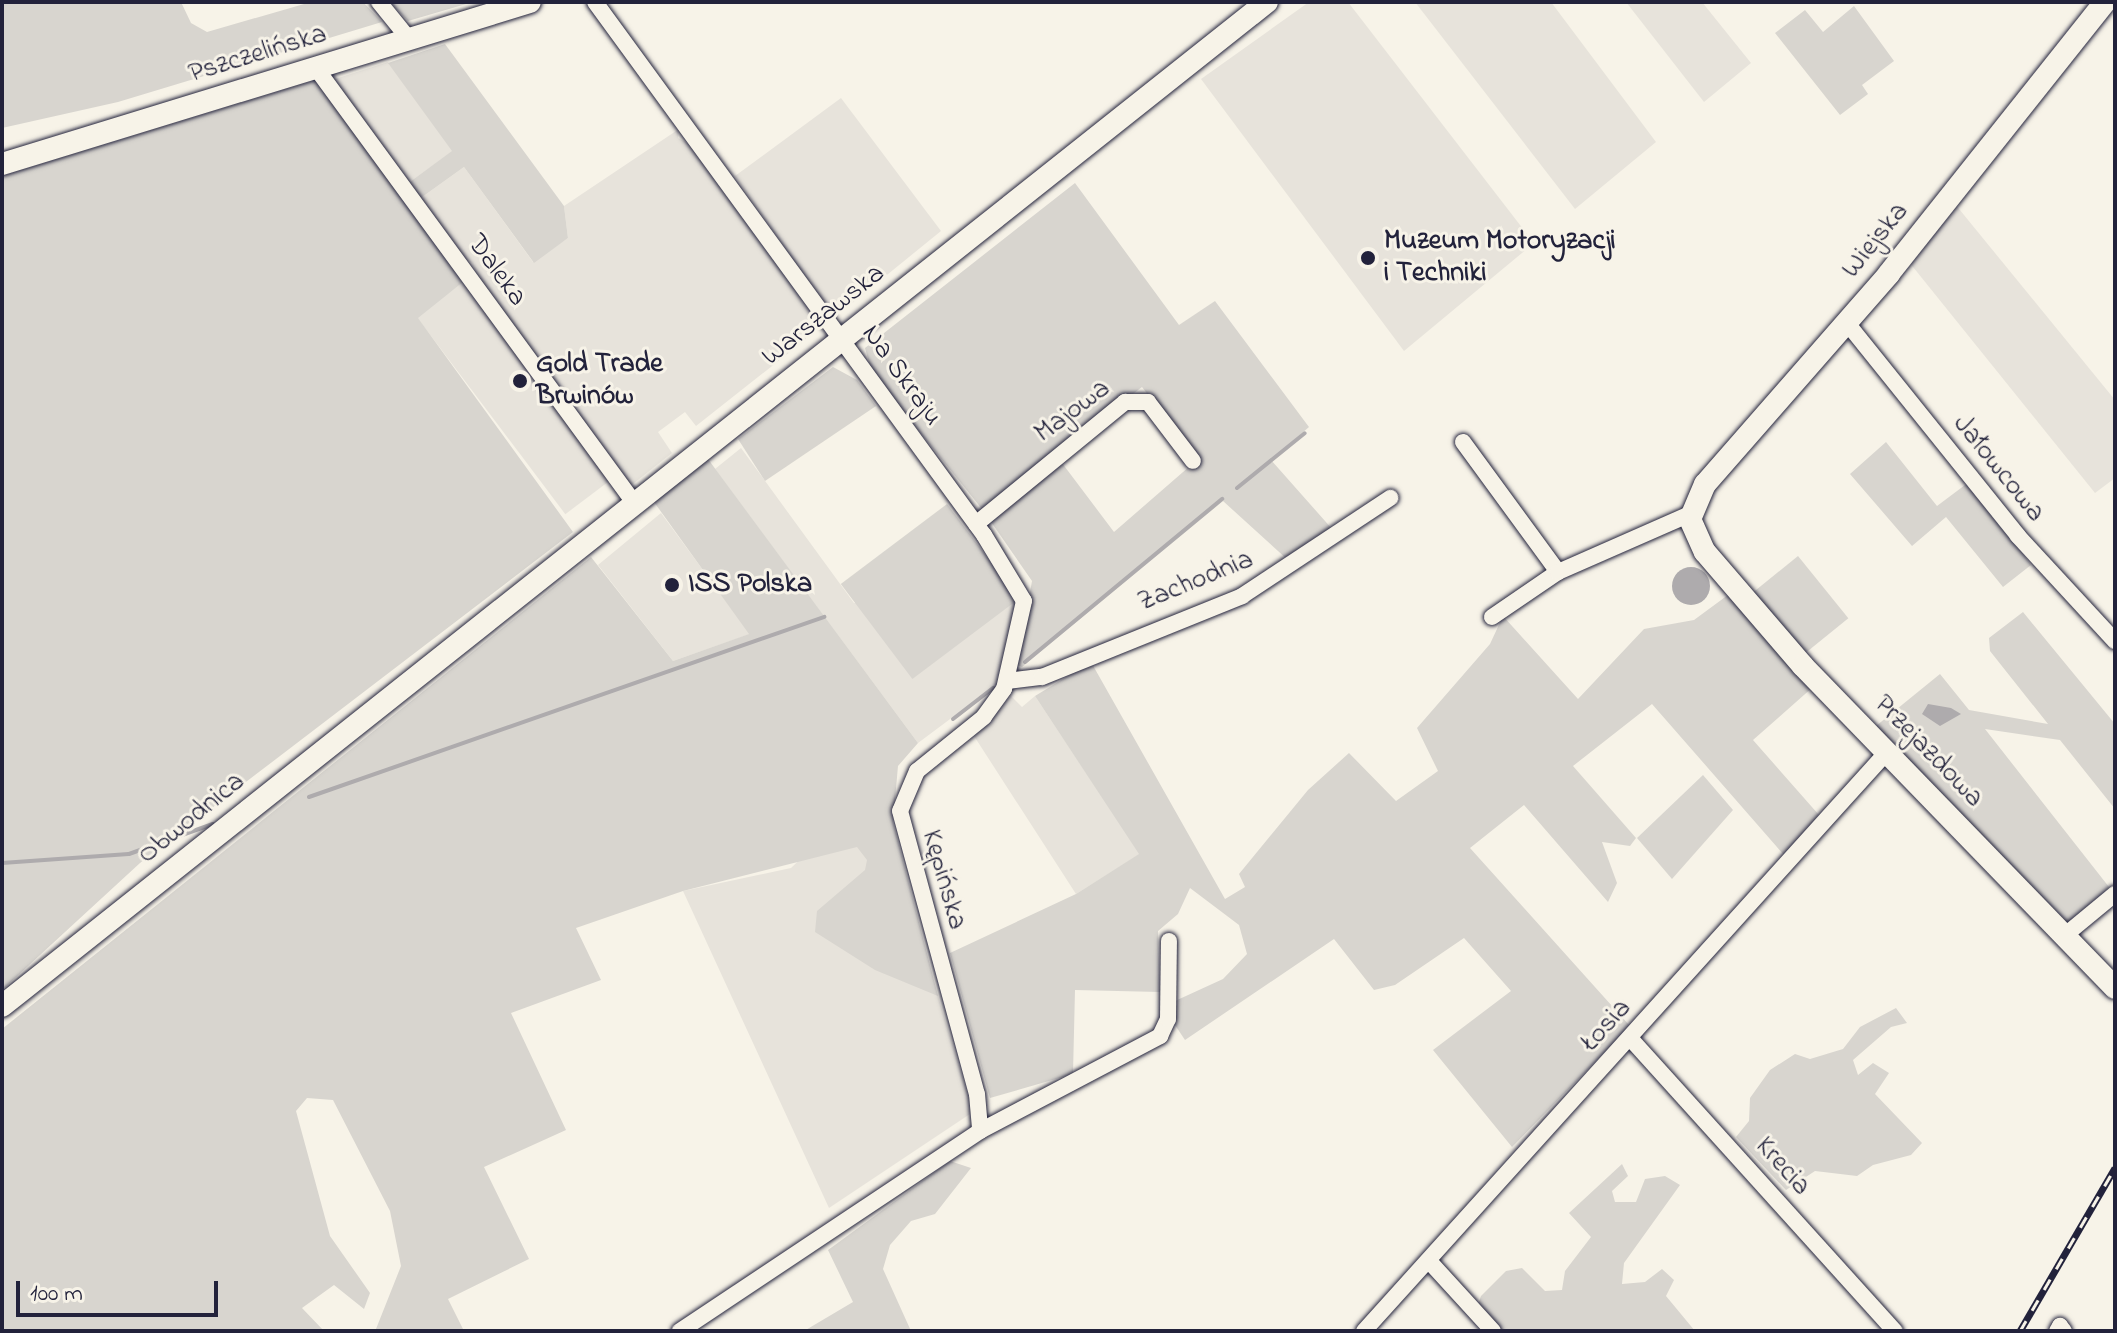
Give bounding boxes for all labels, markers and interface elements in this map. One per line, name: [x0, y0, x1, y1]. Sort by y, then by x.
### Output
street label: Pszczelińska: [185, 18, 331, 92]
street label: Wiejska: [1835, 196, 1917, 286]
place label: Muzeum Motoryzacji i Techniki: [1384, 225, 1616, 291]
street label: Daleka: [459, 229, 533, 313]
marker: Muzeum Motoryzacji i Techniki: [1359, 249, 1377, 267]
street label: Warszawska: [756, 258, 892, 374]
street label: Na Skraju: [853, 319, 949, 433]
place label: Gold Trade Brwinów: [536, 348, 663, 414]
marker: Gold Trade Brwinów: [511, 372, 529, 390]
street label: Majowa: [1029, 373, 1117, 451]
street label: Jałowcowa: [1945, 409, 2051, 529]
street label: Zachodnia: [1134, 544, 1258, 620]
place label: ISS Polska: [688, 568, 812, 602]
marker: ISS Polska: [663, 576, 681, 594]
street label: Przejazdowa: [1866, 689, 1990, 815]
street label: Obwodnica: [132, 766, 252, 872]
street label: Kępińska: [913, 826, 973, 934]
street label: Łosia: [1575, 993, 1639, 1059]
street label: Krecia: [1747, 1131, 1817, 1203]
scale bar: [20, 1265, 222, 1315]
text: 100 m: [30, 1277, 83, 1312]

